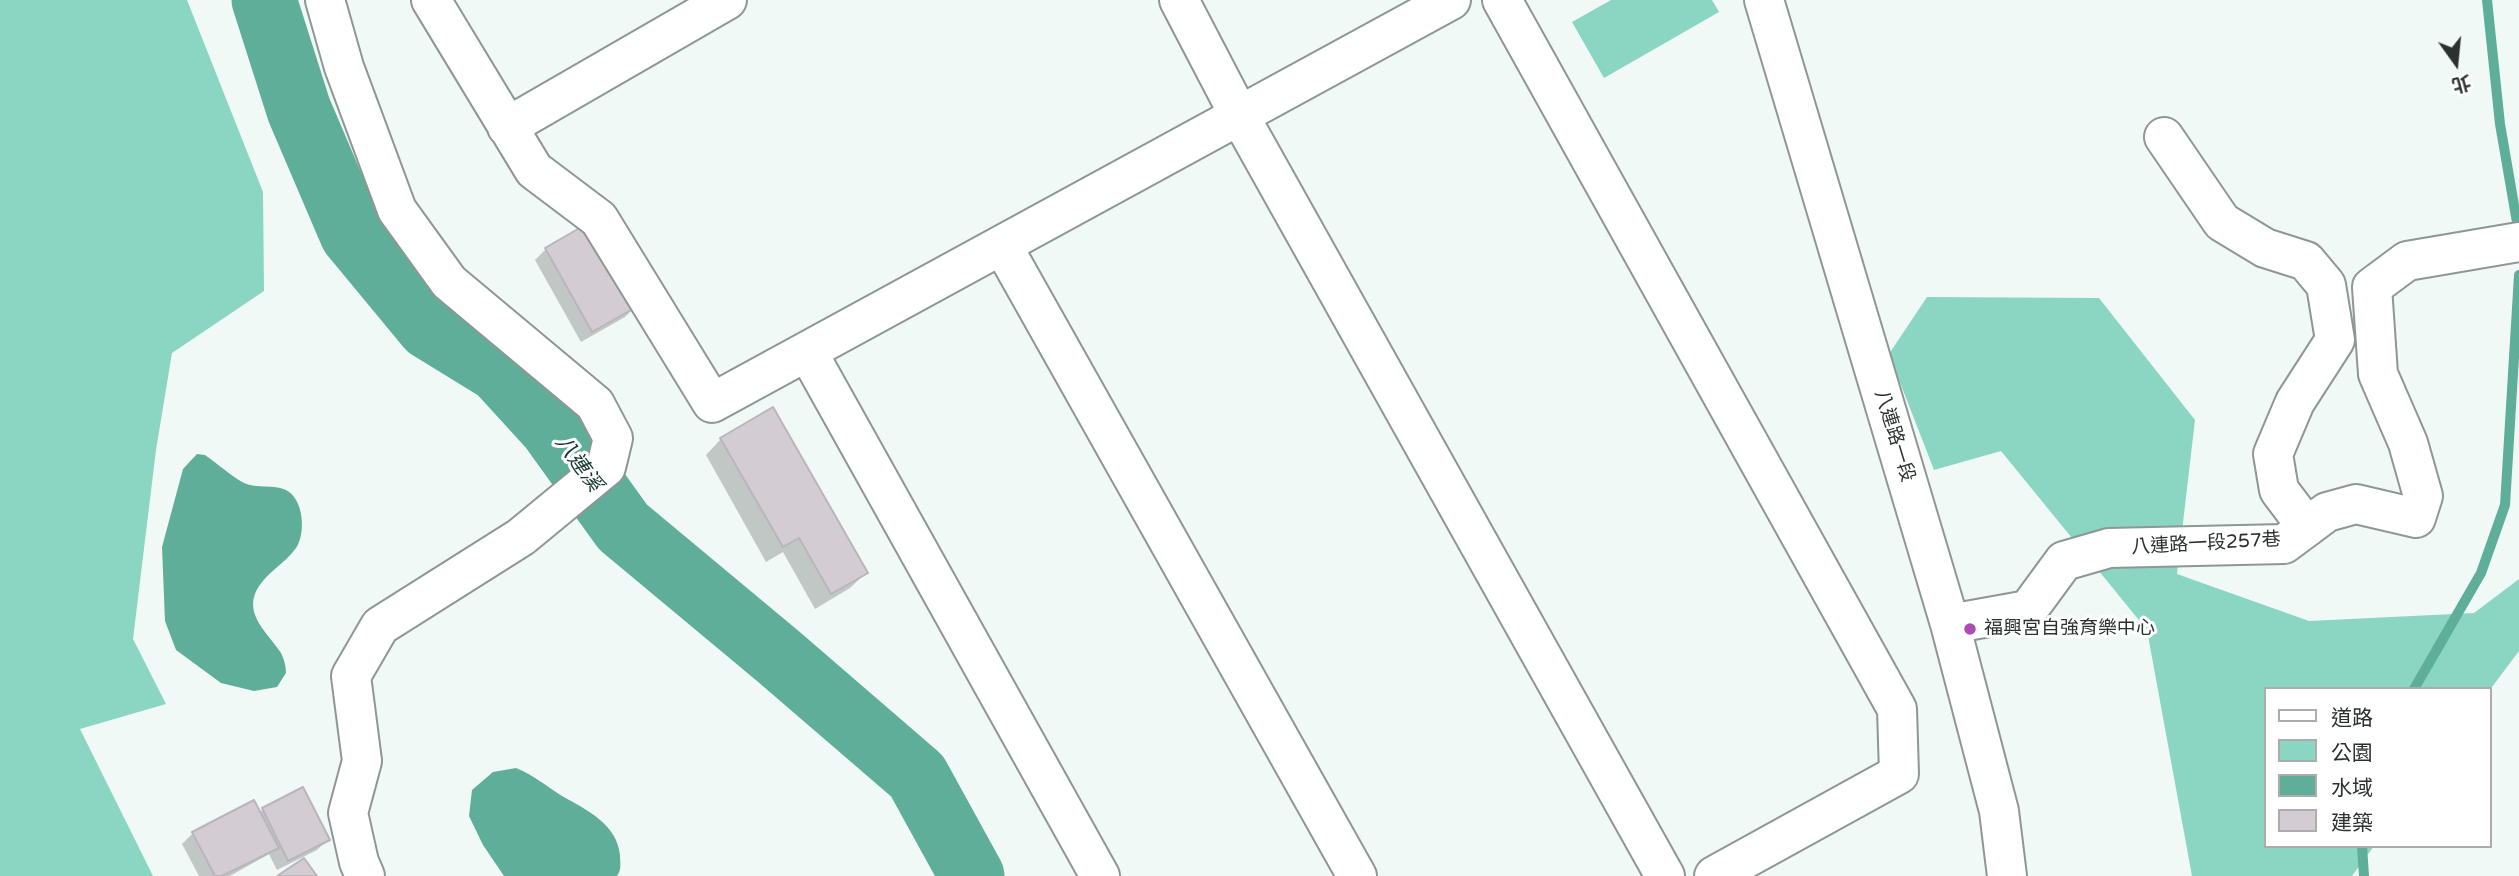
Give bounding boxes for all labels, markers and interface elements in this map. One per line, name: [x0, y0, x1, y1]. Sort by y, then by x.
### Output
north arrow: [2421, 28, 2491, 98]
text: 北: [2449, 70, 2473, 96]
street label: 八連路一段: [1869, 387, 1919, 485]
water label: 八連溪: [549, 431, 607, 497]
street label: 八連路一段257巷: [2131, 529, 2281, 559]
place label: 福興宮自強育樂中心: [1984, 618, 2155, 640]
marker: 福興宮自強育樂中心: [1962, 621, 1978, 637]
legend: [2264, 687, 2491, 848]
text: 道路: [2331, 706, 2373, 731]
text: 公園: [2331, 741, 2373, 766]
text: 水域: [2331, 776, 2373, 801]
text: 建築: [2331, 811, 2373, 836]

